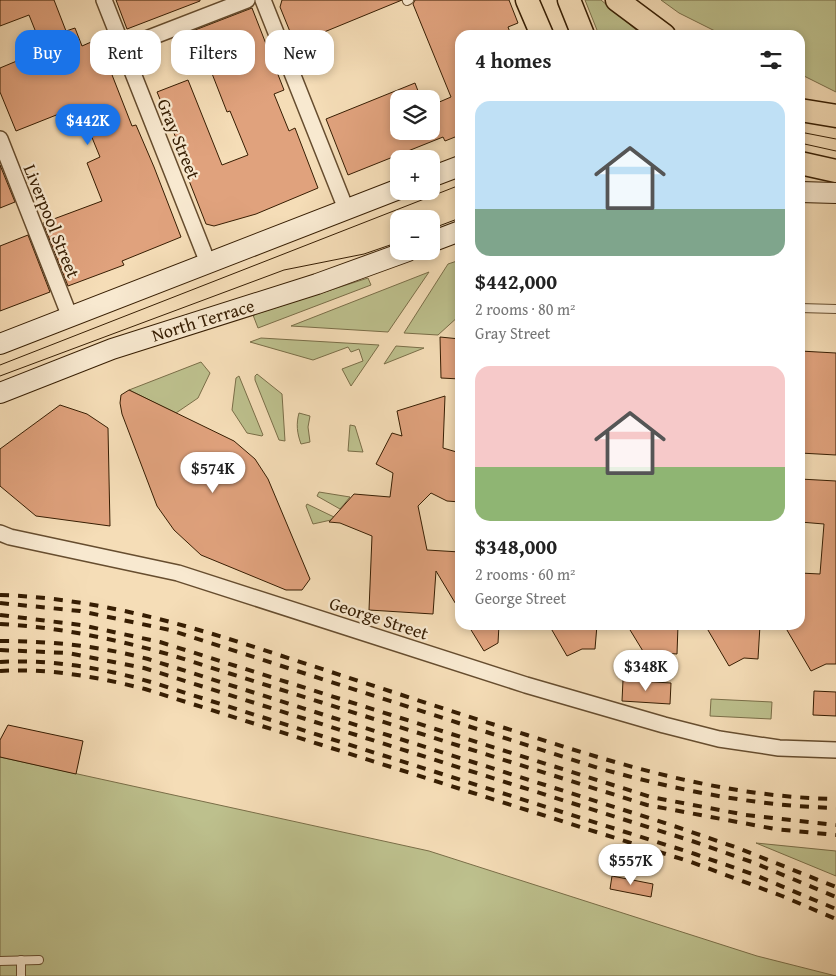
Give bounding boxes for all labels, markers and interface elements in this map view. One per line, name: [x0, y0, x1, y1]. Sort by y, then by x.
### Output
chip: Buy: [15, 30, 80, 75]
chip: Rent: [90, 30, 161, 75]
chip: Filters: [171, 30, 255, 75]
chip: New: [265, 30, 334, 75]
text: 4 homes: [475, 45, 551, 76]
icon: filters: [757, 46, 785, 74]
map controls: [390, 90, 440, 260]
button: layers: [390, 90, 440, 140]
street label: Gray Street: [151, 95, 208, 184]
pin: $442K: [53, 104, 123, 146]
text: $442K: [66, 108, 110, 132]
icon: home: [585, 133, 675, 223]
button: +: [390, 150, 440, 200]
street label: Liverpool Street: [17, 160, 87, 283]
button: −: [390, 210, 440, 260]
text: $442,000: [475, 266, 557, 297]
street label: North Terrace: [148, 292, 258, 348]
text: 2 rooms · 80 m²: [475, 297, 575, 321]
text: Gray Street: [475, 321, 550, 345]
icon: home: [585, 398, 675, 488]
pin: $574K: [178, 452, 248, 494]
text: $574K: [191, 456, 235, 480]
text: $348,000: [475, 531, 557, 562]
text: 2 rooms · 60 m²: [475, 562, 575, 586]
text: George Street: [475, 586, 566, 610]
street label: George Street: [326, 589, 433, 647]
pin: $348K: [611, 650, 681, 692]
text: $348K: [624, 654, 668, 678]
pin: $557K: [596, 844, 666, 886]
text: $557K: [609, 848, 653, 872]

